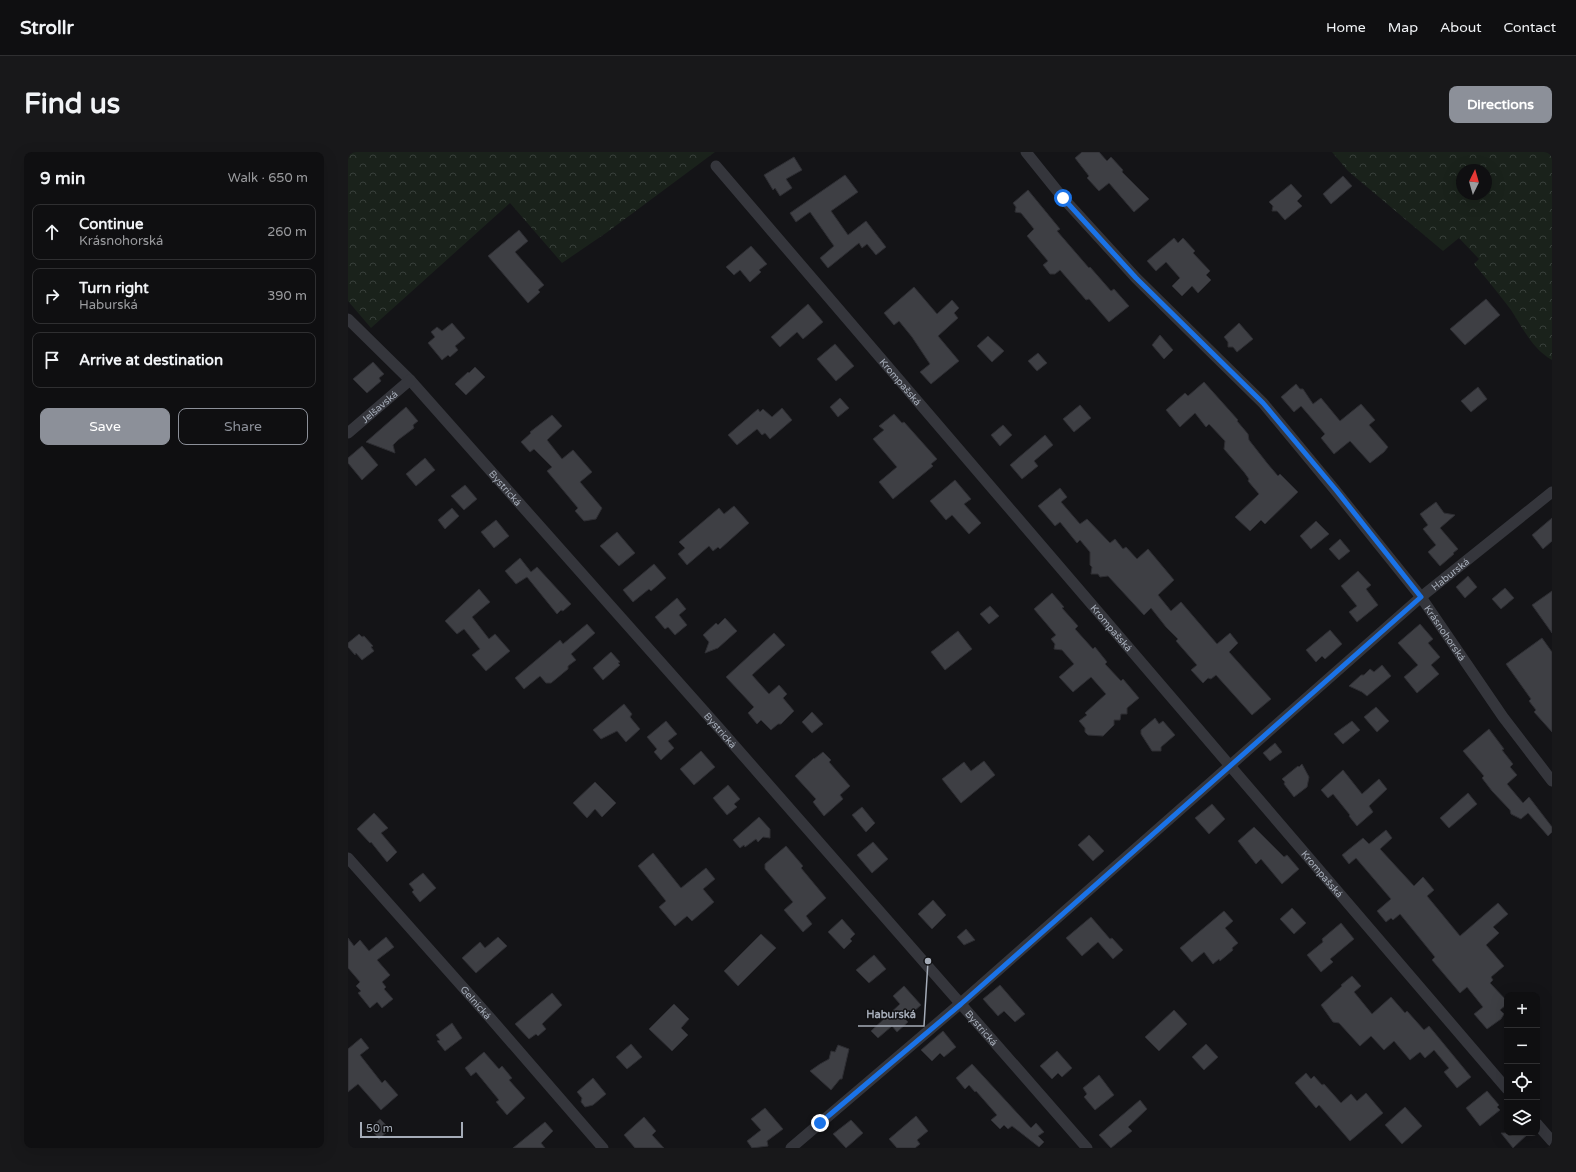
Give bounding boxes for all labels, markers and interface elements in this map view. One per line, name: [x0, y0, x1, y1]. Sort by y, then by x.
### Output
text: Strollr: [20, 17, 74, 39]
text: Home: [1326, 19, 1366, 36]
text: Map: [1388, 19, 1418, 36]
text: About: [1440, 19, 1482, 36]
text: Contact: [1504, 19, 1556, 36]
button: Directions: [1449, 86, 1552, 123]
text: Find us: [24, 87, 120, 121]
north arrow: [1456, 164, 1492, 200]
text: 9 min: [40, 168, 85, 189]
text: Walk · 650 m: [228, 170, 308, 186]
route start: [1054, 189, 1072, 207]
text: Continue: [79, 215, 143, 233]
icon: ahead: [41, 221, 63, 243]
text: 260 m: [267, 224, 307, 240]
text: Krásnohorská: [79, 233, 163, 249]
text: Turn right: [79, 279, 149, 297]
icon: right: [41, 285, 63, 307]
text: 390 m: [267, 288, 307, 304]
text: Haburská: [79, 297, 138, 313]
icon: arrive: [41, 349, 63, 371]
text: Arrive at destination: [79, 351, 223, 369]
street label: Krompašská: [877, 356, 924, 408]
street label: Jelšavská: [359, 388, 401, 426]
button: Save: [40, 408, 170, 445]
button: Share: [178, 408, 308, 445]
street label: Bystrická: [486, 468, 524, 509]
street label: Haburská: [1429, 556, 1472, 593]
street label: Krompašská: [1087, 602, 1134, 654]
street label: Krásnohorská: [1421, 603, 1468, 664]
street label: Bystrická: [701, 710, 739, 751]
street label: Krompašská: [1298, 848, 1345, 900]
street label: Gelnická: [457, 984, 493, 1022]
map controls: [1504, 992, 1540, 1136]
button: +: [1504, 992, 1540, 1028]
callout: Haburská: [858, 1003, 924, 1026]
text: Haburská: [866, 1008, 916, 1021]
street label: Bystrická: [962, 1008, 1000, 1049]
button: −: [1504, 1028, 1540, 1064]
button: locate: [1504, 1064, 1540, 1100]
button: layers: [1504, 1100, 1540, 1136]
route end: [811, 1114, 829, 1132]
scale bar: [360, 1120, 463, 1139]
text: 50 m: [366, 1122, 393, 1135]

